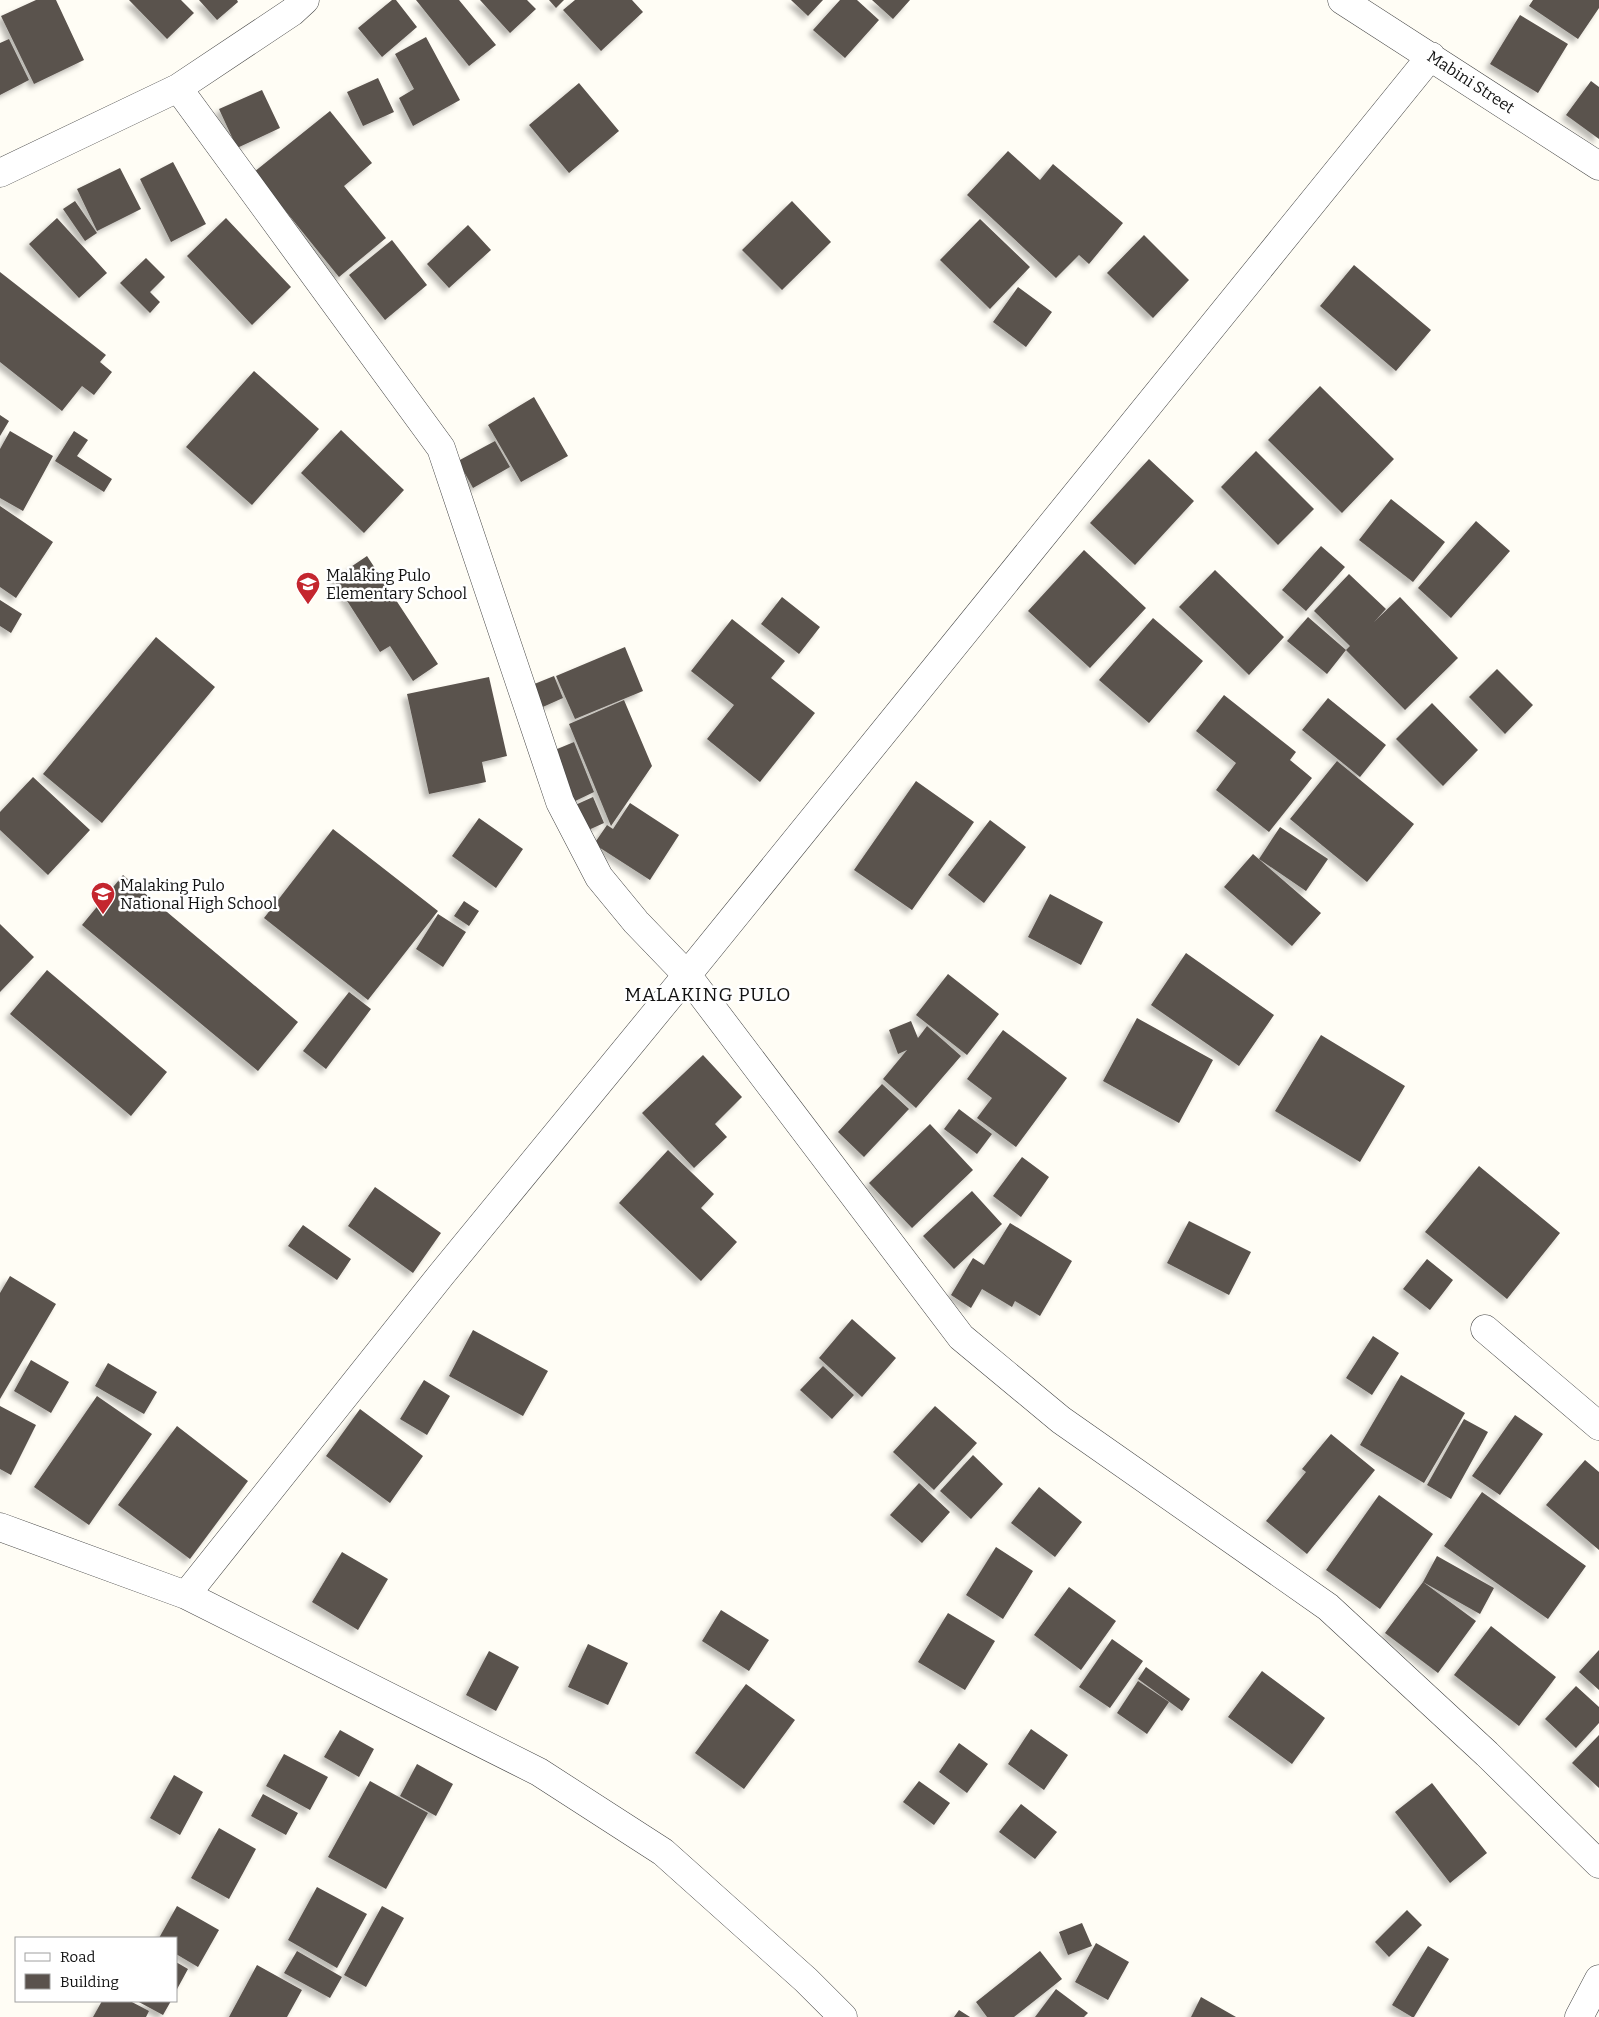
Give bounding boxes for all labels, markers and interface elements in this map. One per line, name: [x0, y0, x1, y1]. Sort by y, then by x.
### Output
street label: Mabini Street: [1424, 47, 1518, 117]
place label: Malaking Pulo Elementary School: [326, 566, 467, 603]
school or university icon: Malaking Pulo Elementary School: [295, 571, 321, 605]
place label: Malaking Pulo National High School: [120, 876, 278, 913]
school or university icon: Malaking Pulo National High School: [90, 881, 116, 915]
district label: MALAKING PULO: [625, 983, 791, 1006]
legend: [15, 1937, 178, 2002]
text: Road: [60, 1948, 95, 1966]
text: Building: [60, 1973, 119, 1991]

